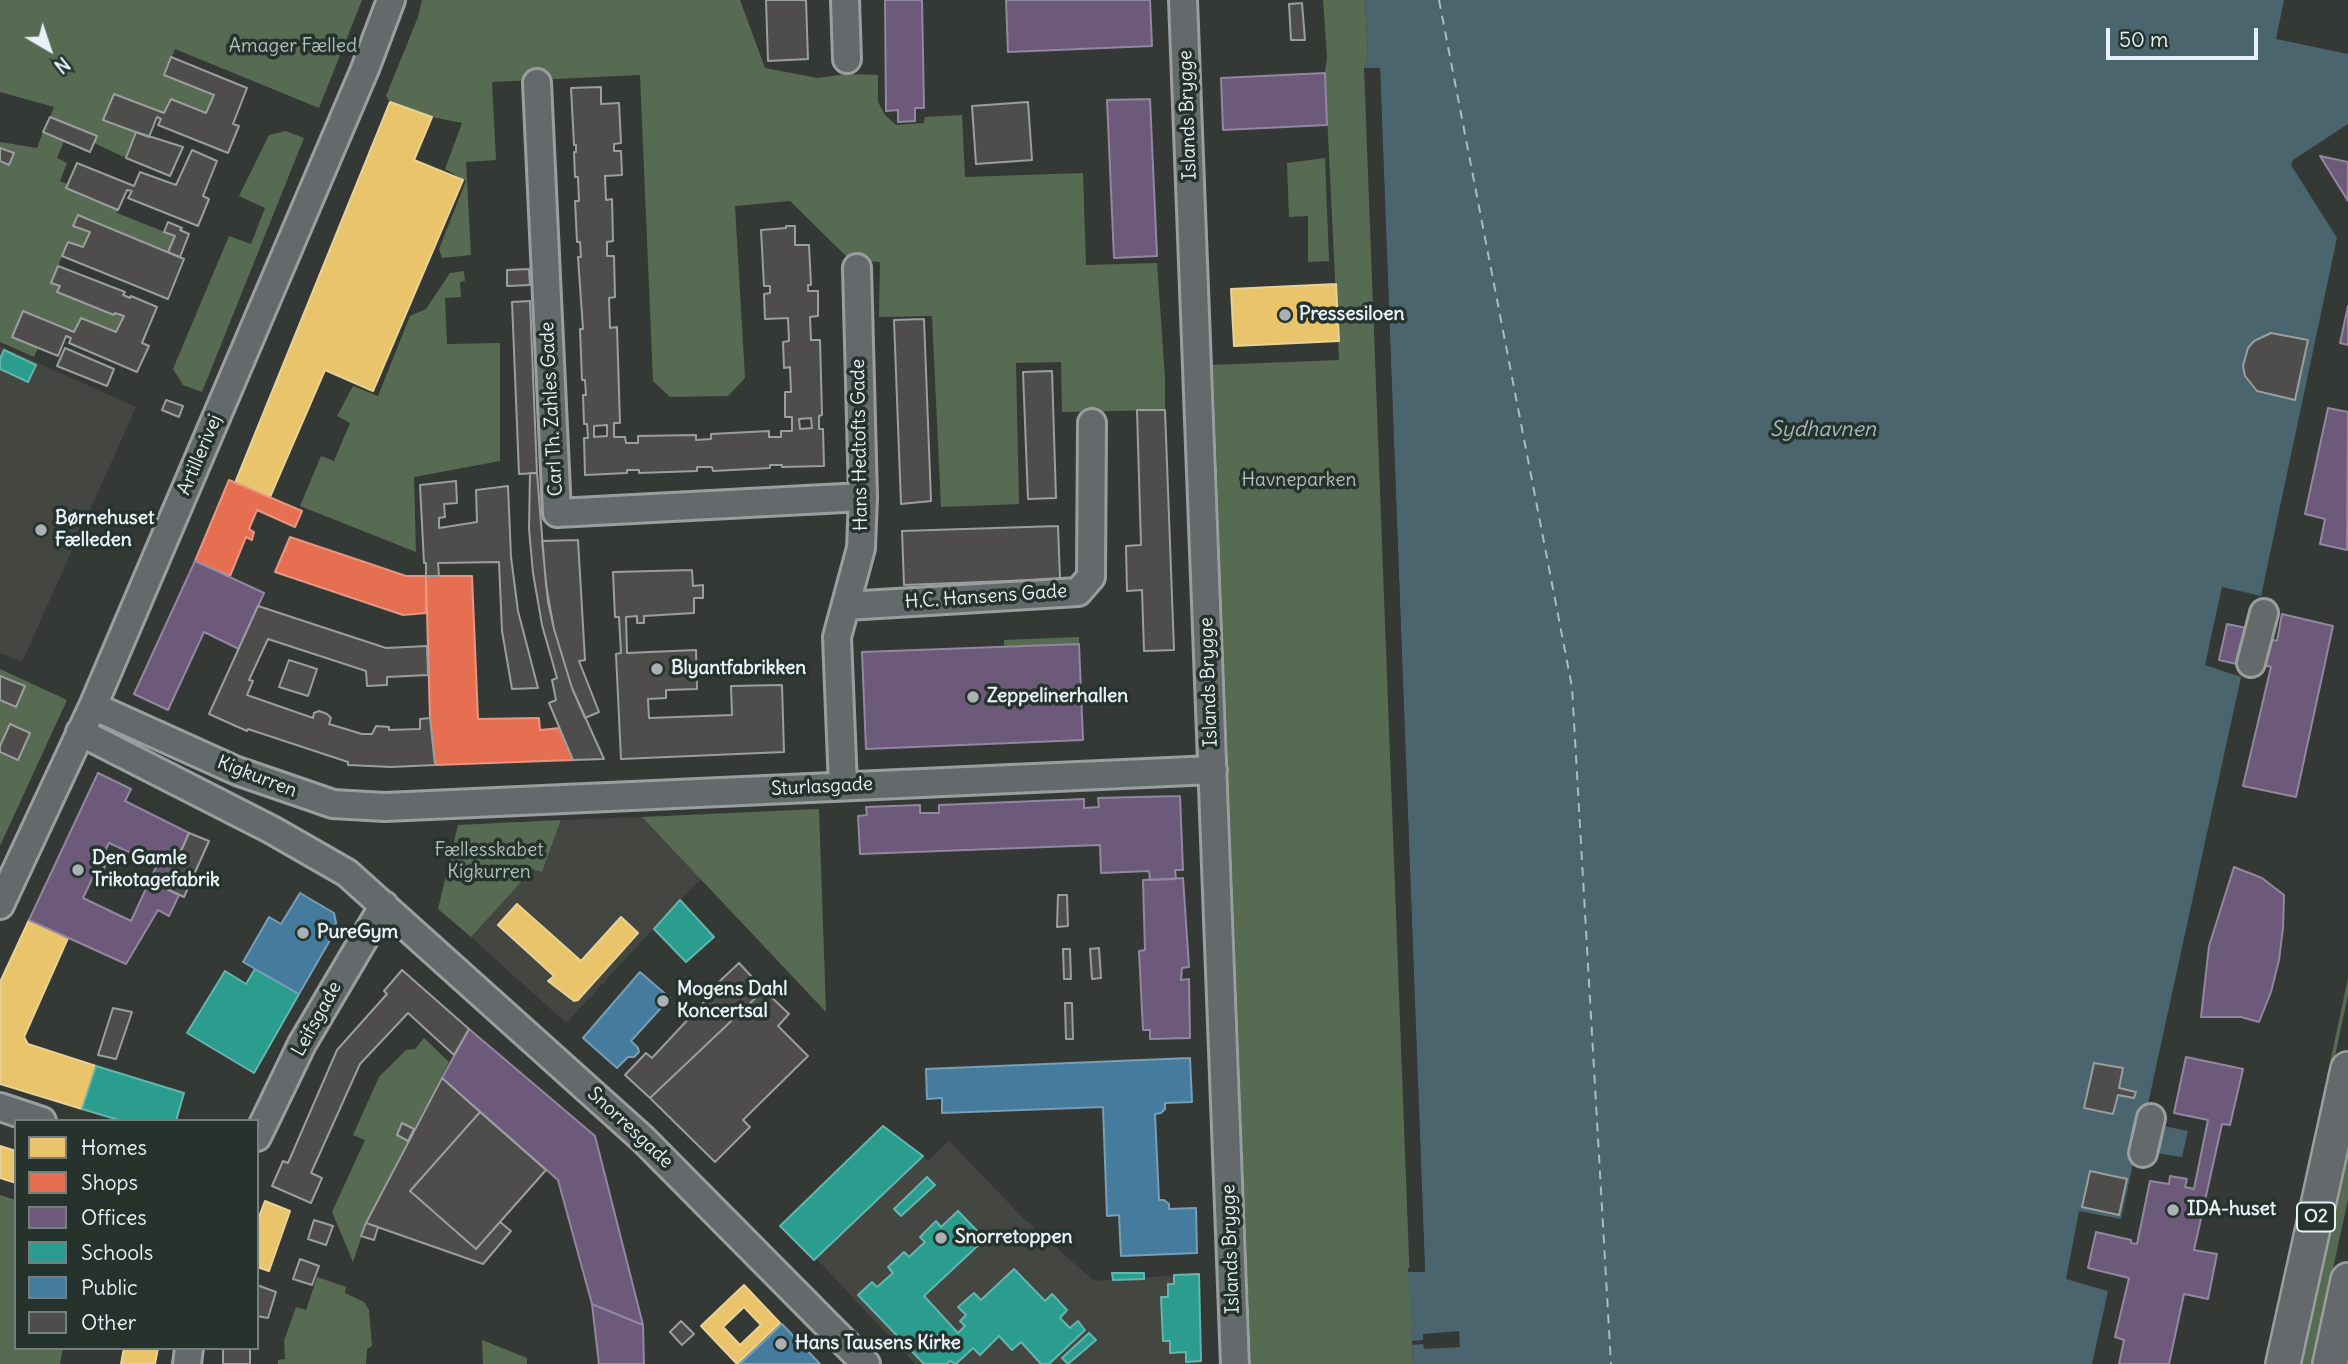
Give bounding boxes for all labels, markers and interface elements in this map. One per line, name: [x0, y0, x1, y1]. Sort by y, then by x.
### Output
north arrow: [14, 14, 84, 84]
scale bar: [2110, 14, 2262, 58]
text: 50 m: [2119, 26, 2168, 53]
park label: Amager Fælled: [229, 36, 357, 58]
street label: Islands Brygge: [1174, 50, 1202, 180]
text: N: [50, 52, 75, 79]
place label: Pressesiloen: [1299, 304, 1404, 326]
marker: Pressesiloen: [1277, 307, 1293, 323]
street label: Carl Th. Zahles Gade: [536, 321, 568, 497]
street label: Hans Hedtofts Gade: [847, 359, 873, 531]
street label: Artillerivej: [173, 411, 227, 499]
water label: Sydhavnen: [1770, 417, 1876, 443]
park label: Havneparken: [1241, 470, 1357, 492]
place label: Børnehuset Fælleden: [55, 508, 154, 552]
marker: Børnehuset Fælleden: [33, 522, 49, 538]
street label: H.C. Hansens Gade: [904, 580, 1068, 614]
street label: Islands Brygge: [1195, 617, 1223, 747]
place label: Blyantfabrikken: [671, 658, 806, 680]
marker: Blyantfabrikken: [649, 661, 665, 677]
place label: Zeppelinerhallen: [987, 686, 1128, 708]
marker: Zeppelinerhallen: [965, 689, 981, 705]
street label: Kigkurren: [214, 751, 300, 803]
street label: Sturlasgade: [771, 773, 873, 801]
park label: Fællesskabet Kigkurren: [434, 840, 544, 884]
place label: Den Gamle Trikotagefabrik: [92, 848, 220, 892]
marker: Den Gamle Trikotagefabrik: [70, 862, 86, 878]
place label: PureGym: [317, 922, 398, 944]
marker: PureGym: [295, 925, 311, 941]
street label: Leifsgade: [287, 978, 347, 1060]
place label: Mogens Dahl Koncertsal: [677, 979, 787, 1023]
marker: Mogens Dahl Koncertsal: [655, 993, 671, 1009]
street label: Snorresgade: [582, 1083, 678, 1173]
legend: [14, 1119, 259, 1350]
text: Homes: [81, 1134, 147, 1161]
text: Shops: [81, 1169, 138, 1196]
street label: Islands Brygge: [1217, 1184, 1245, 1314]
place label: IDA-huset: [2187, 1199, 2276, 1221]
marker: IDA-huset: [2165, 1202, 2181, 1218]
road number: O2: [2297, 1202, 2335, 1232]
text: Offices: [81, 1204, 147, 1231]
place label: Snorretoppen: [955, 1227, 1072, 1249]
marker: Snorretoppen: [933, 1230, 949, 1246]
text: Schools: [81, 1239, 153, 1266]
text: Public: [81, 1274, 138, 1301]
text: Other: [81, 1309, 136, 1336]
place label: Hans Tausens Kirke: [795, 1333, 961, 1355]
marker: Hans Tausens Kirke: [773, 1336, 789, 1352]

